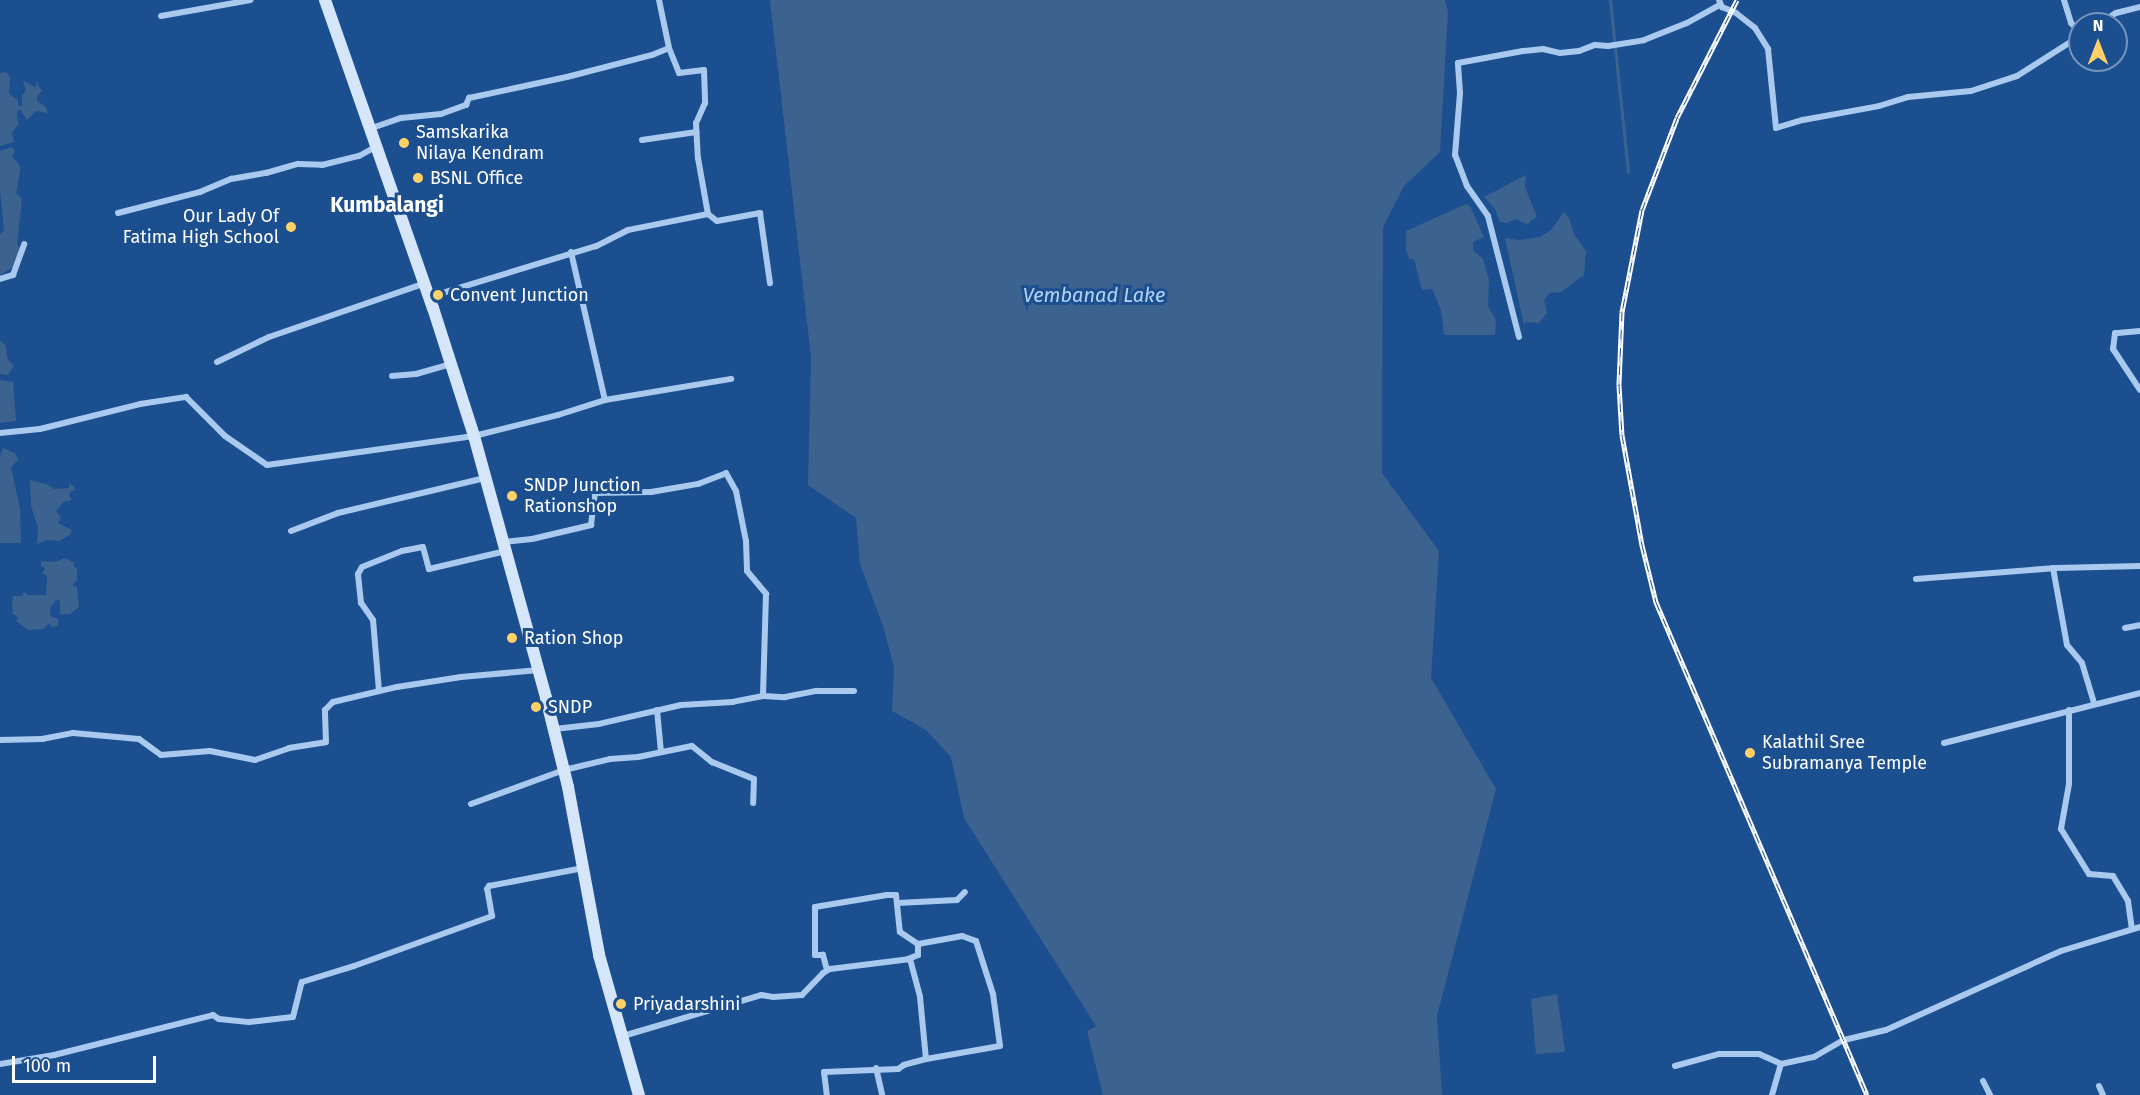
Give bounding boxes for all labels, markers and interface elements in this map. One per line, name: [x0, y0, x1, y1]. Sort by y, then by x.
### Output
north arrow: [2068, 12, 2128, 72]
text: N: [2093, 16, 2103, 35]
place label: Samskarika Nilaya Kendram: [416, 122, 544, 164]
marker: Samskarika Nilaya Kendram: [397, 136, 411, 150]
place label: BSNL Office: [430, 167, 523, 189]
marker: BSNL Office: [411, 171, 425, 185]
district label: Kumbalangi: [330, 192, 444, 218]
place label: Our Lady Of Fatima High School: [123, 206, 279, 248]
marker: Our Lady Of Fatima High School: [284, 220, 298, 234]
water label: Vembanad Lake: [1023, 283, 1165, 307]
place label: Convent Junction: [450, 284, 589, 306]
marker: Convent Junction: [431, 288, 445, 302]
place label: SNDP Junction Rationshop: [524, 475, 641, 518]
marker: SNDP Junction Rationshop: [505, 489, 519, 503]
place label: Ration Shop: [524, 627, 623, 649]
marker: Ration Shop: [505, 631, 519, 645]
place label: SNDP: [548, 696, 592, 718]
marker: SNDP: [529, 700, 543, 714]
place label: Kalathil Sree Subramanya Temple: [1762, 732, 1927, 774]
marker: Kalathil Sree Subramanya Temple: [1743, 746, 1757, 760]
place label: Priyadarshini: [633, 993, 740, 1015]
marker: Priyadarshini: [614, 997, 628, 1011]
scale bar: [15, 1044, 159, 1082]
text: 100 m: [23, 1055, 71, 1077]

